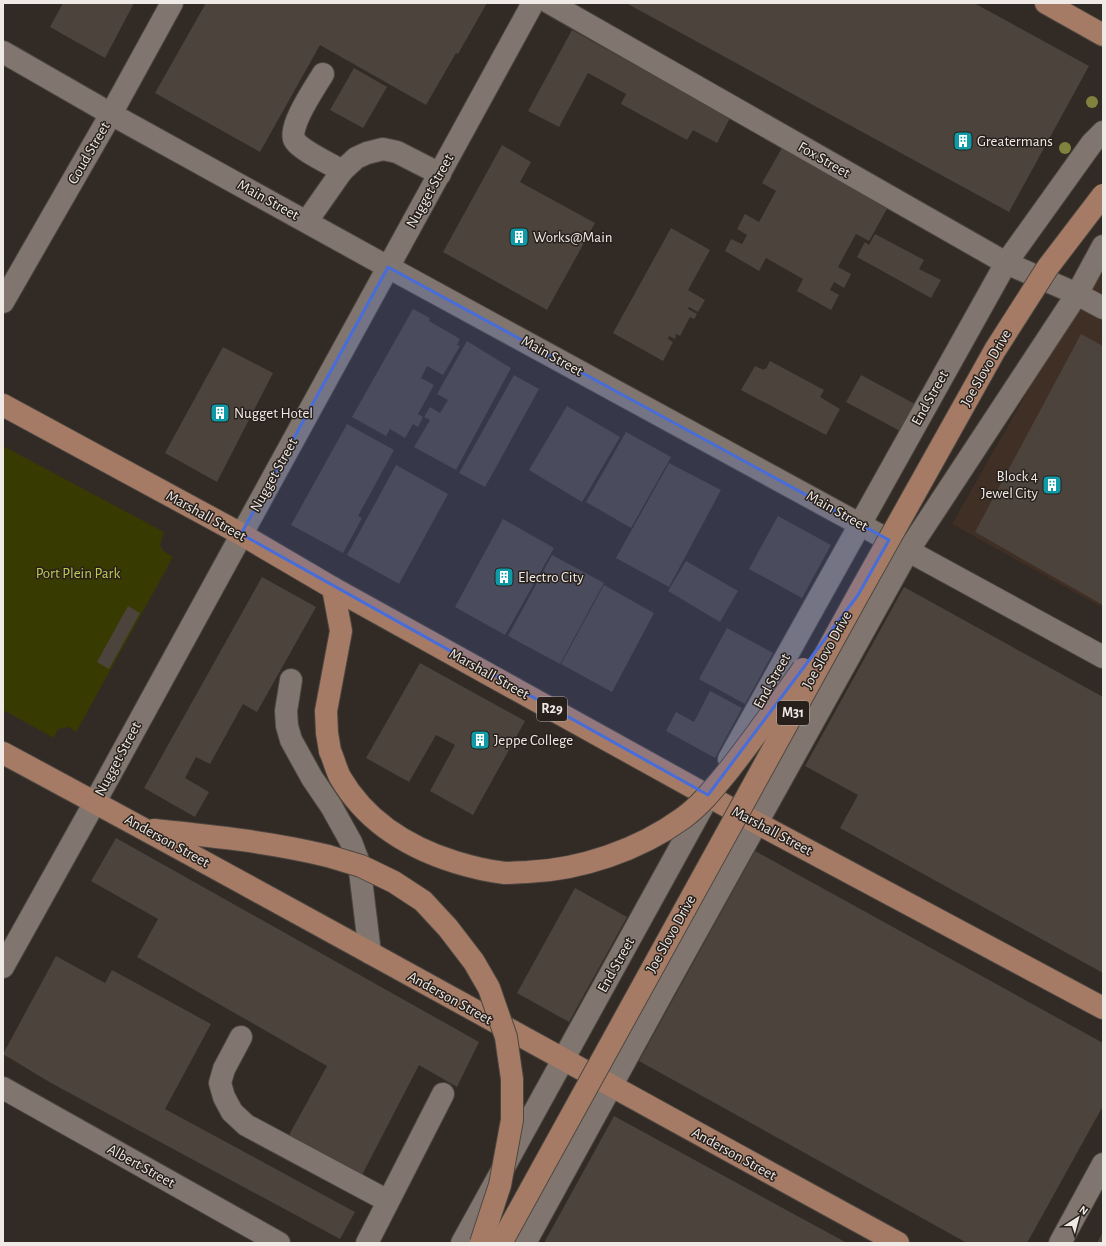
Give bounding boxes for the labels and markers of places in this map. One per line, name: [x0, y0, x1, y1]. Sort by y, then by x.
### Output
building icon: Greatermans: [952, 130, 974, 152]
place label: Greatermans: [977, 134, 1053, 149]
building icon: Works@Main: [508, 226, 530, 248]
place label: Works@Main: [533, 230, 613, 245]
building icon: Nugget Hotel: [209, 402, 231, 424]
place label: Nugget Hotel: [234, 406, 313, 421]
place label: Block 4 Jewel City: [981, 469, 1039, 501]
building icon: Block 4 Jewel City: [1041, 474, 1063, 496]
building icon: Electro City: [493, 566, 515, 588]
place label: Electro City: [518, 570, 584, 585]
building icon: Jeppe College: [469, 729, 491, 751]
place label: Jeppe College: [494, 733, 573, 748]

